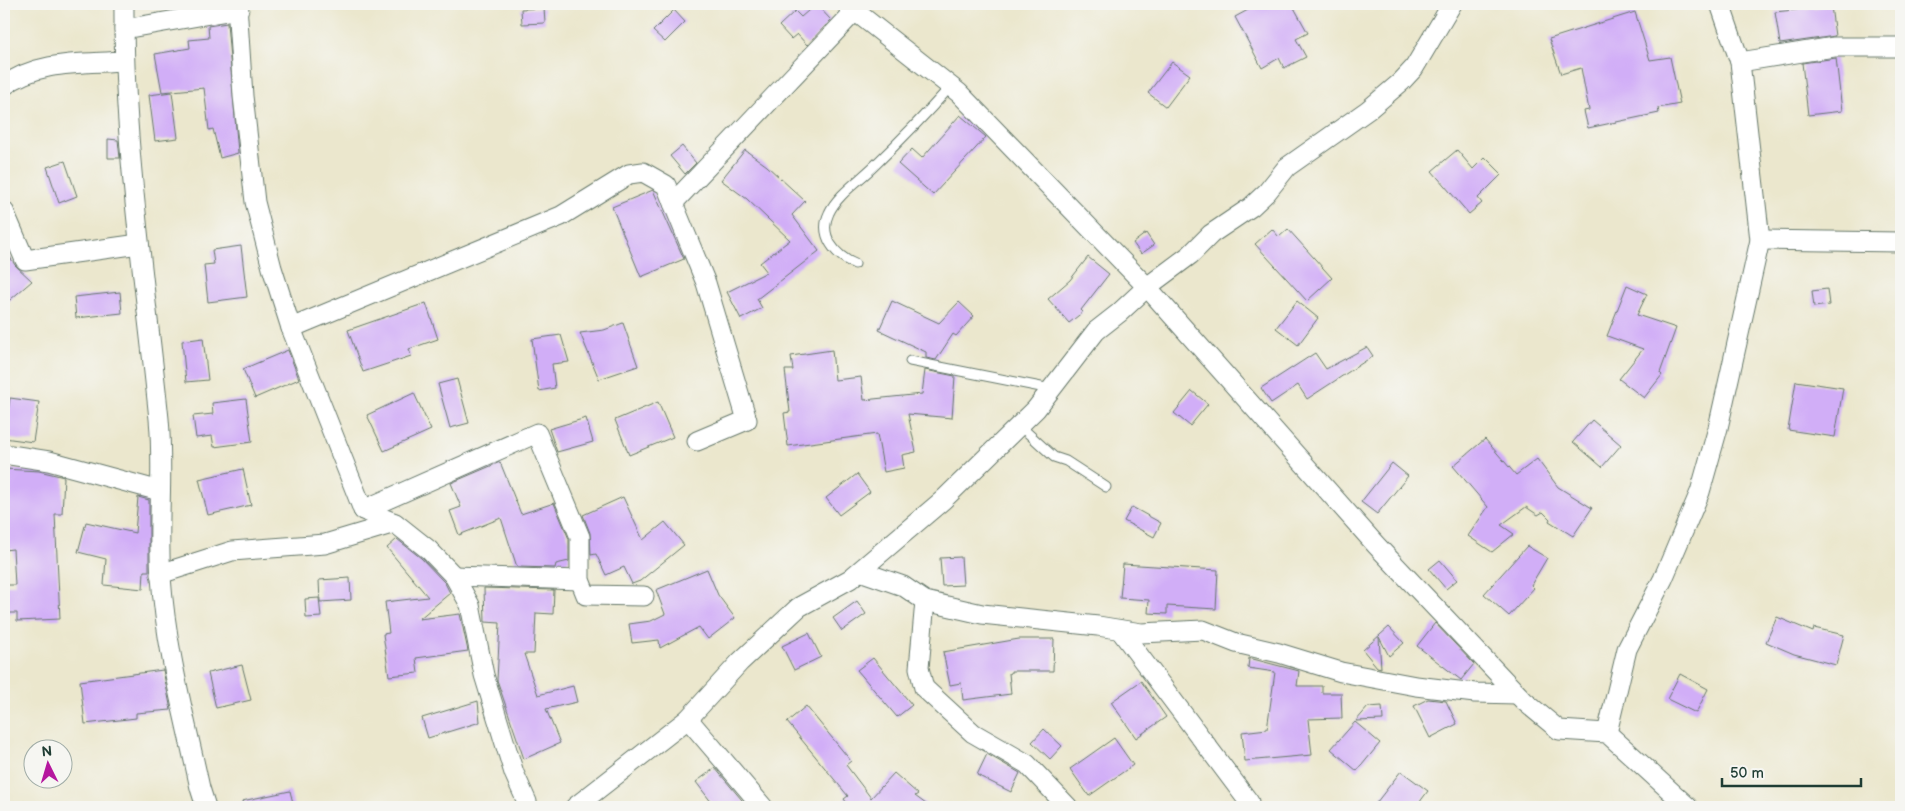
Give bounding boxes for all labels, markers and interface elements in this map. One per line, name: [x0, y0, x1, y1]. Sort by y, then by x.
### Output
north arrow: [22, 738, 72, 788]
text: N: [41, 743, 53, 760]
scale bar: [1722, 756, 1861, 788]
text: 50 m: [1730, 764, 1764, 783]

